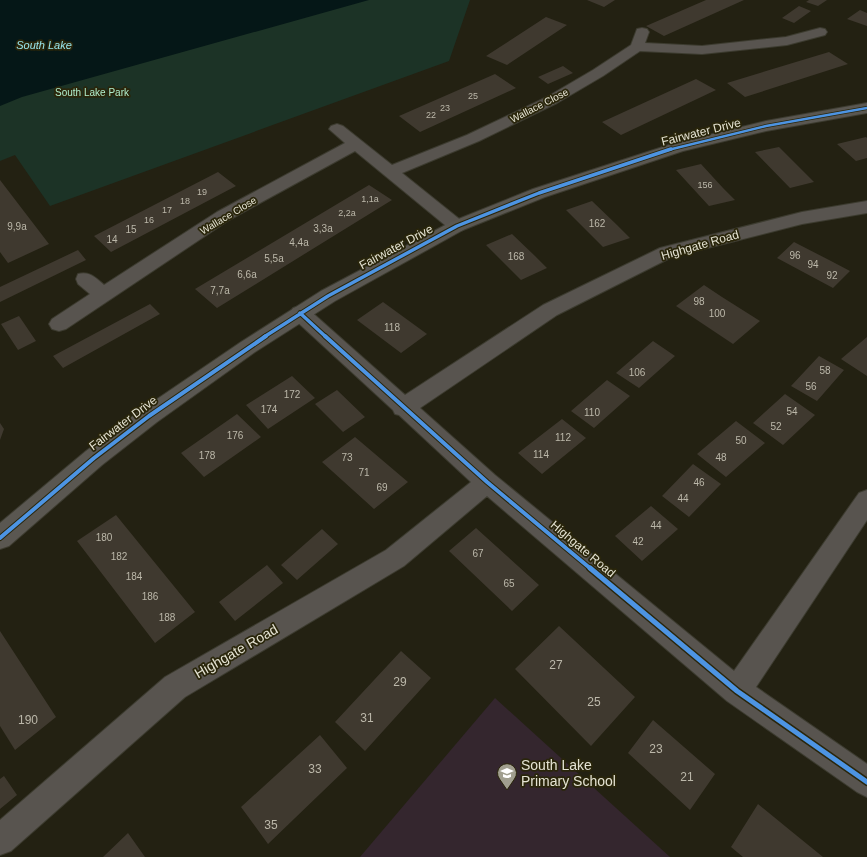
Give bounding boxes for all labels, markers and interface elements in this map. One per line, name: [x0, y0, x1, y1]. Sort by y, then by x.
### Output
water label: South Lake: [16, 39, 72, 51]
street label: Wallace Close: [508, 86, 570, 125]
park label: South Lake Park: [55, 87, 130, 98]
house number: 25: [468, 91, 478, 101]
house number: 23: [440, 103, 450, 113]
house number: 22: [426, 110, 436, 120]
street label: Fairwater Drive: [660, 115, 742, 149]
house number: 156: [697, 180, 713, 190]
house number: 19: [197, 187, 207, 197]
street label: Wallace Close: [198, 194, 259, 237]
house number: 1,1a: [361, 194, 379, 204]
house number: 18: [180, 196, 190, 206]
house number: 17: [162, 205, 172, 215]
house number: 2,2a: [338, 208, 356, 218]
house number: 16: [144, 215, 154, 225]
house number: 162: [589, 218, 606, 229]
house number: 9,9a: [7, 221, 27, 232]
street label: Fairwater Drive: [357, 222, 435, 272]
house number: 3,3a: [313, 223, 333, 234]
house number: 15: [125, 224, 137, 235]
street label: Highgate Road: [660, 227, 740, 263]
house number: 14: [106, 234, 118, 245]
house number: 4,4a: [289, 237, 309, 248]
house number: 96: [789, 250, 801, 261]
house number: 168: [508, 251, 525, 262]
house number: 5,5a: [264, 253, 284, 264]
house number: 94: [807, 259, 819, 270]
house number: 6,6a: [237, 269, 257, 280]
house number: 92: [826, 270, 838, 281]
house number: 7,7a: [210, 285, 230, 296]
house number: 98: [693, 296, 705, 307]
house number: 100: [709, 308, 726, 319]
house number: 118: [384, 322, 400, 333]
house number: 58: [819, 365, 831, 376]
house number: 106: [629, 367, 646, 378]
house number: 56: [805, 381, 817, 392]
house number: 172: [284, 389, 301, 400]
street label: Fairwater Drive: [86, 393, 160, 453]
house number: 174: [261, 404, 278, 415]
house number: 54: [786, 406, 798, 417]
house number: 110: [584, 407, 600, 418]
house number: 52: [770, 421, 782, 432]
house number: 176: [227, 430, 244, 441]
house number: 112: [555, 432, 571, 443]
house number: 50: [735, 435, 747, 446]
house number: 114: [533, 449, 549, 460]
house number: 178: [199, 450, 216, 461]
house number: 73: [341, 452, 353, 463]
house number: 48: [715, 452, 727, 463]
house number: 71: [358, 467, 370, 478]
house number: 46: [693, 477, 705, 488]
house number: 69: [376, 482, 388, 493]
house number: 44: [677, 493, 689, 504]
street label: Highgate Road: [548, 518, 618, 580]
house number: 44: [650, 520, 662, 531]
house number: 180: [96, 532, 113, 543]
house number: 42: [632, 536, 644, 547]
house number: 67: [472, 548, 484, 559]
house number: 182: [111, 551, 128, 562]
house number: 184: [126, 571, 143, 582]
house number: 65: [503, 578, 515, 589]
house number: 186: [142, 591, 159, 602]
house number: 188: [159, 612, 176, 623]
street label: Highgate Road: [192, 621, 280, 681]
house number: 27: [549, 658, 563, 672]
house number: 29: [393, 675, 407, 689]
house number: 25: [587, 695, 601, 709]
house number: 31: [360, 711, 374, 725]
house number: 190: [18, 713, 38, 727]
house number: 23: [649, 742, 663, 756]
place label: South Lake Primary School: [521, 757, 616, 789]
house number: 33: [308, 762, 322, 776]
school or university icon: South Lake Primary School: [496, 762, 518, 790]
house number: 21: [680, 770, 694, 784]
house number: 35: [264, 818, 278, 832]

